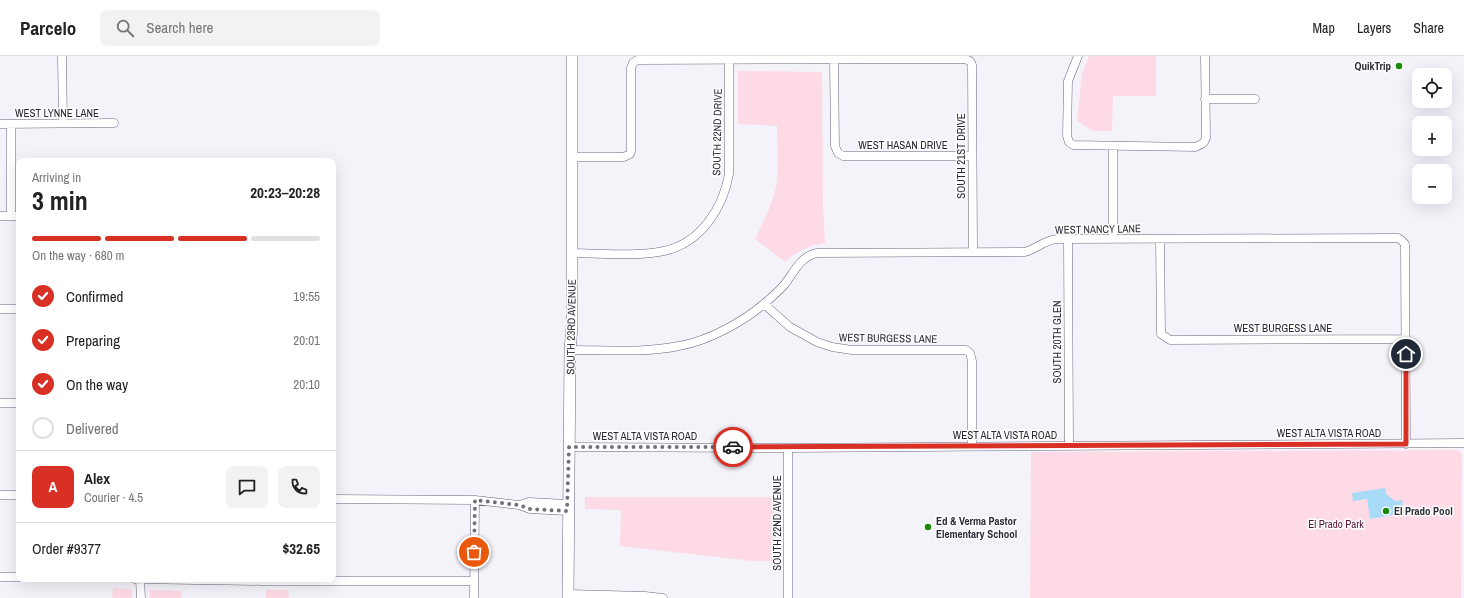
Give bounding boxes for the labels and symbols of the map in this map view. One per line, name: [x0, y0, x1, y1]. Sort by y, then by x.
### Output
place label: QuikTrip: [1354, 59, 1391, 73]
marker: QuikTrip: [1394, 61, 1404, 71]
street label: SOUTH 22ND DRIVE: [709, 88, 725, 176]
street label: WEST LYNNE LANE: [15, 106, 99, 120]
street label: SOUTH 21ST DRIVE: [954, 113, 968, 199]
street label: WEST HASAN DRIVE: [858, 138, 948, 152]
street label: WEST NANCY LANE: [1055, 221, 1141, 237]
street label: SOUTH 23RD AVENUE: [563, 279, 579, 375]
street label: SOUTH 20TH GLEN: [1050, 300, 1064, 384]
street label: WEST BURGESS LANE: [1234, 321, 1332, 335]
street label: WEST BURGESS LANE: [839, 330, 937, 346]
pin: [1389, 337, 1423, 371]
street label: WEST ALTA VISTA ROAD: [1277, 426, 1381, 440]
courier: [713, 427, 753, 467]
street label: WEST ALTA VISTA ROAD: [953, 428, 1057, 442]
street label: WEST ALTA VISTA ROAD: [593, 429, 697, 443]
street label: SOUTH 22ND AVENUE: [770, 475, 784, 571]
place label: El Prado Pool: [1394, 504, 1453, 518]
marker: El Prado Pool: [1381, 506, 1391, 516]
place label: Ed & Verma Pastor Elementary School: [936, 514, 1017, 541]
park label: El Prado Park: [1308, 517, 1364, 531]
marker: Ed & Verma Pastor Elementary School: [923, 522, 933, 532]
pin: [457, 535, 491, 569]

